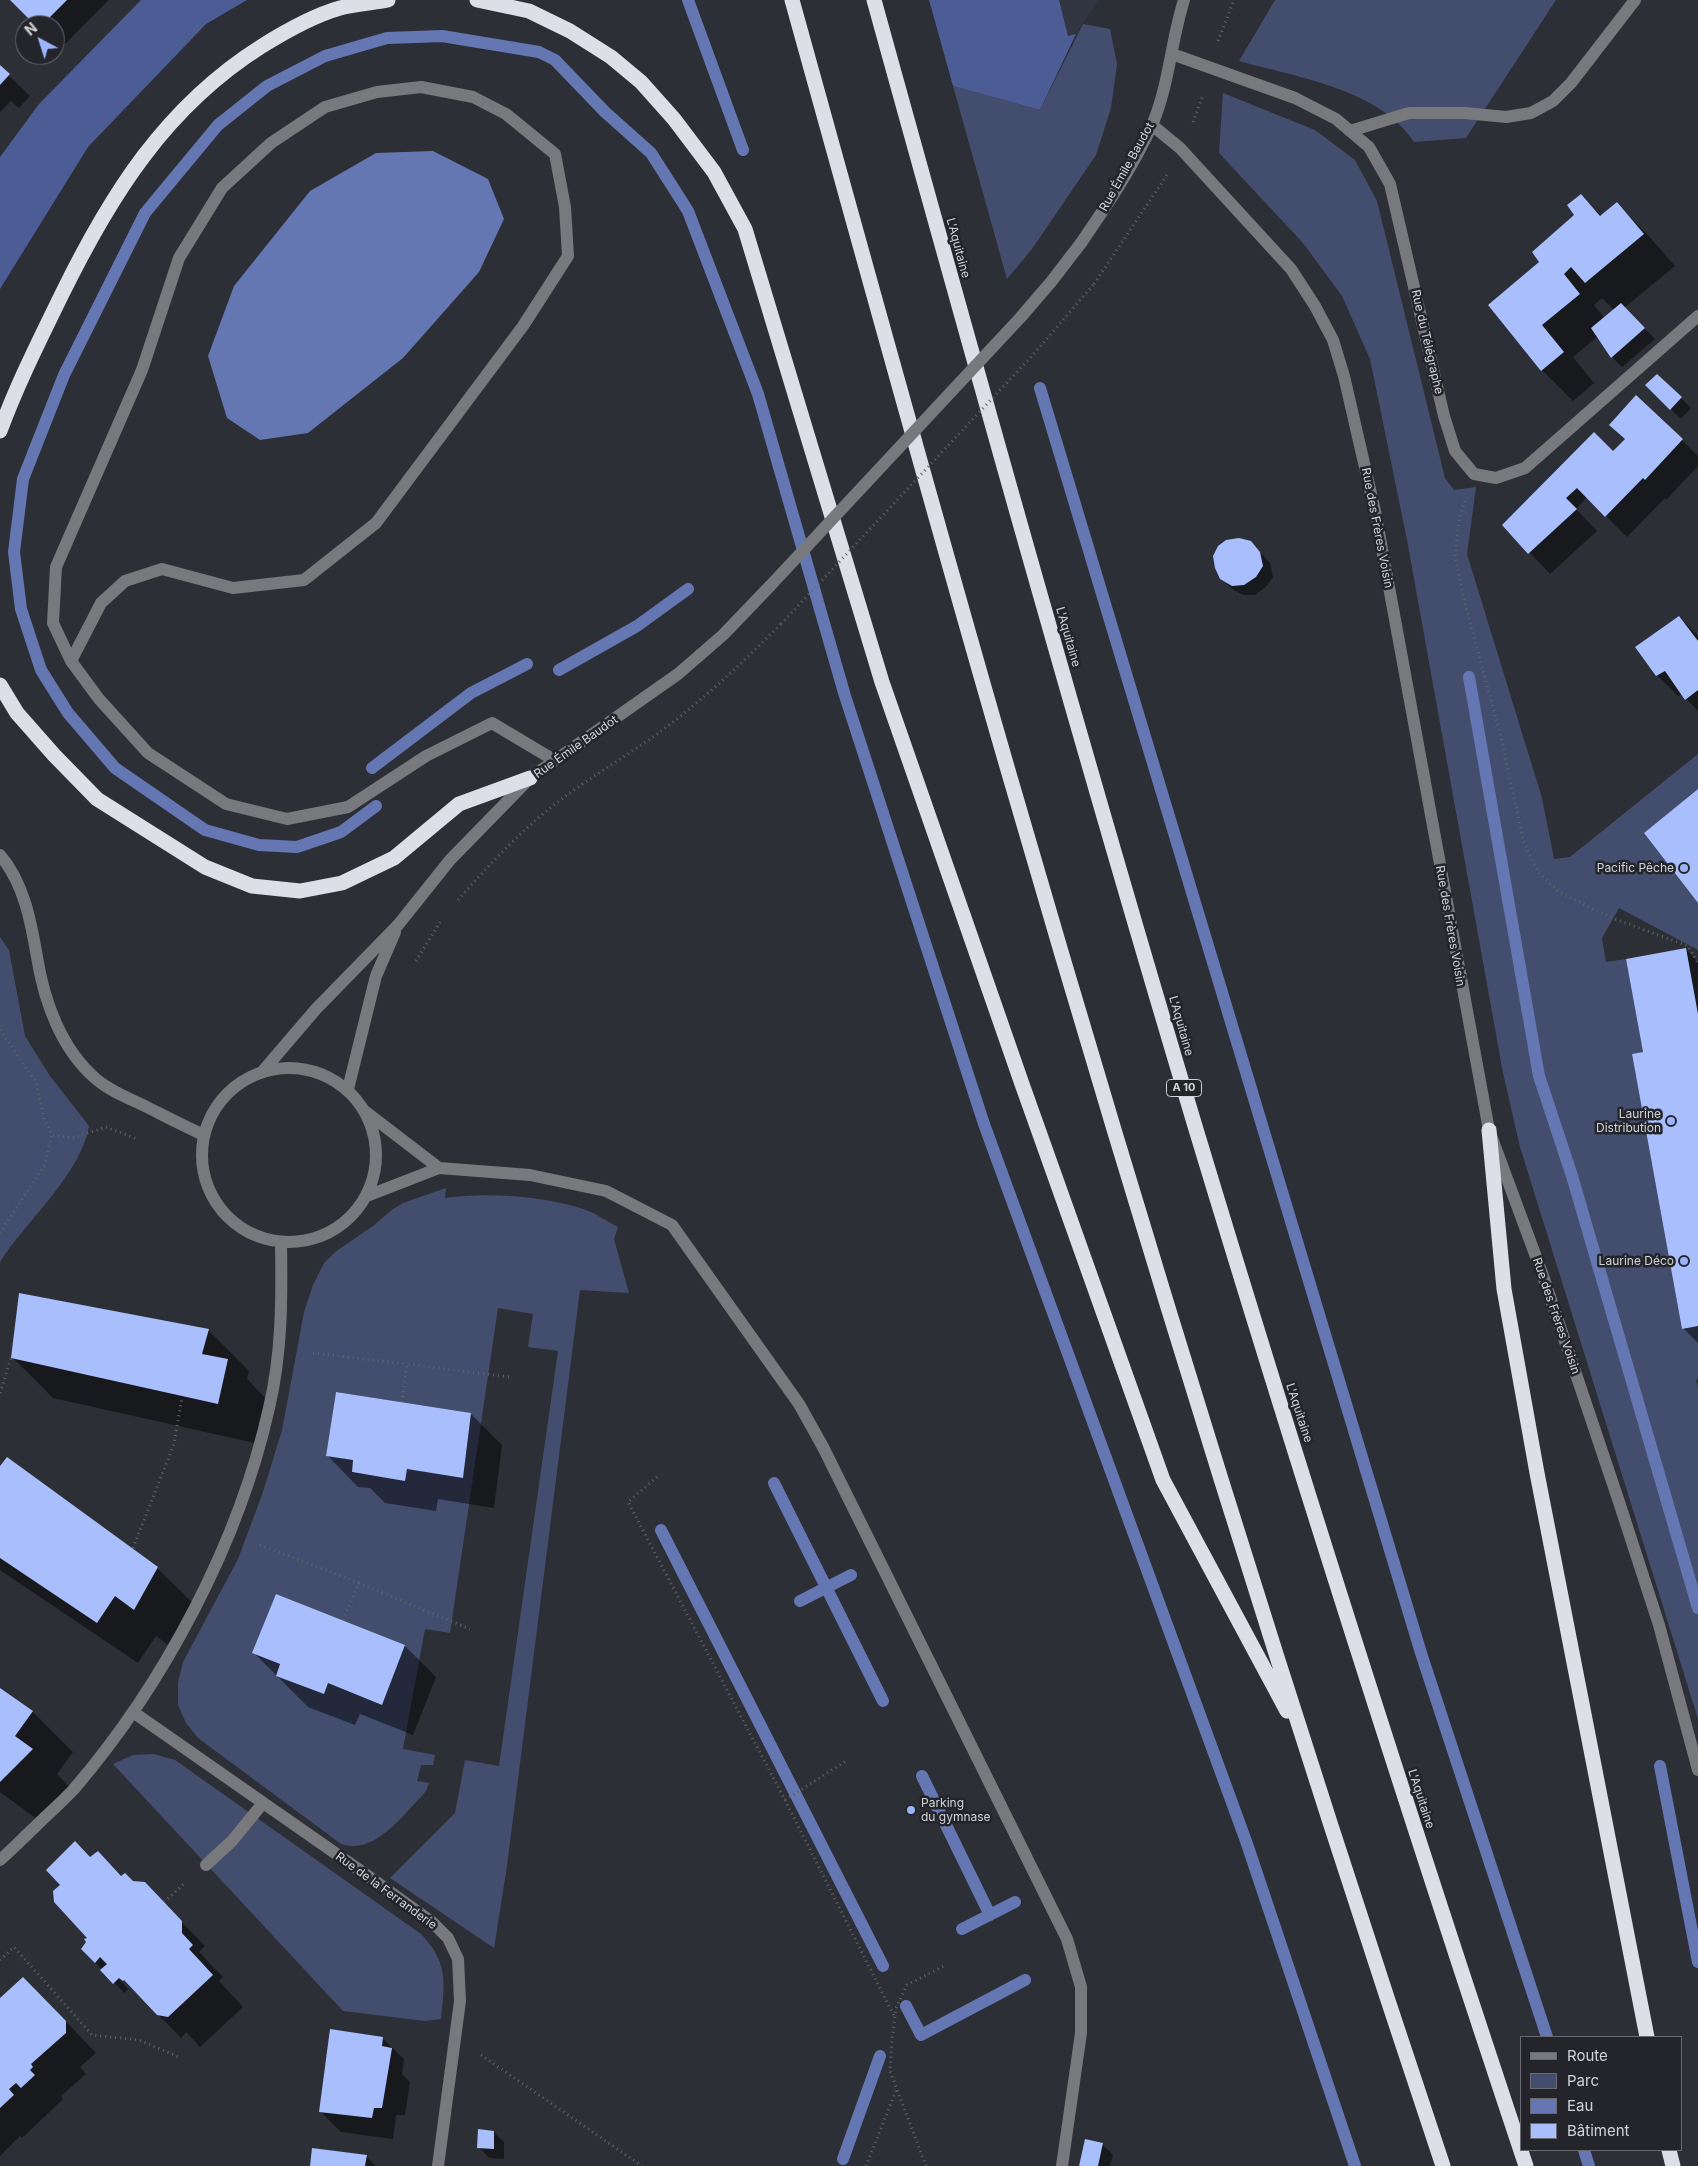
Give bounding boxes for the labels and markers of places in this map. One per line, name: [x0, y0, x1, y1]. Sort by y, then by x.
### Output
place label: Pacific Pêche: [1597, 861, 1674, 875]
marker: Pacific Pêche: [1678, 862, 1690, 874]
place label: Laurine Distribution: [1596, 1107, 1661, 1135]
marker: Laurine Distribution: [1665, 1115, 1677, 1127]
place label: Laurine Déco: [1599, 1254, 1674, 1268]
marker: Laurine Déco: [1678, 1255, 1690, 1267]
place label: Parking du gymnase: [921, 1796, 991, 1824]
marker: Parking du gymnase: [905, 1804, 917, 1816]

